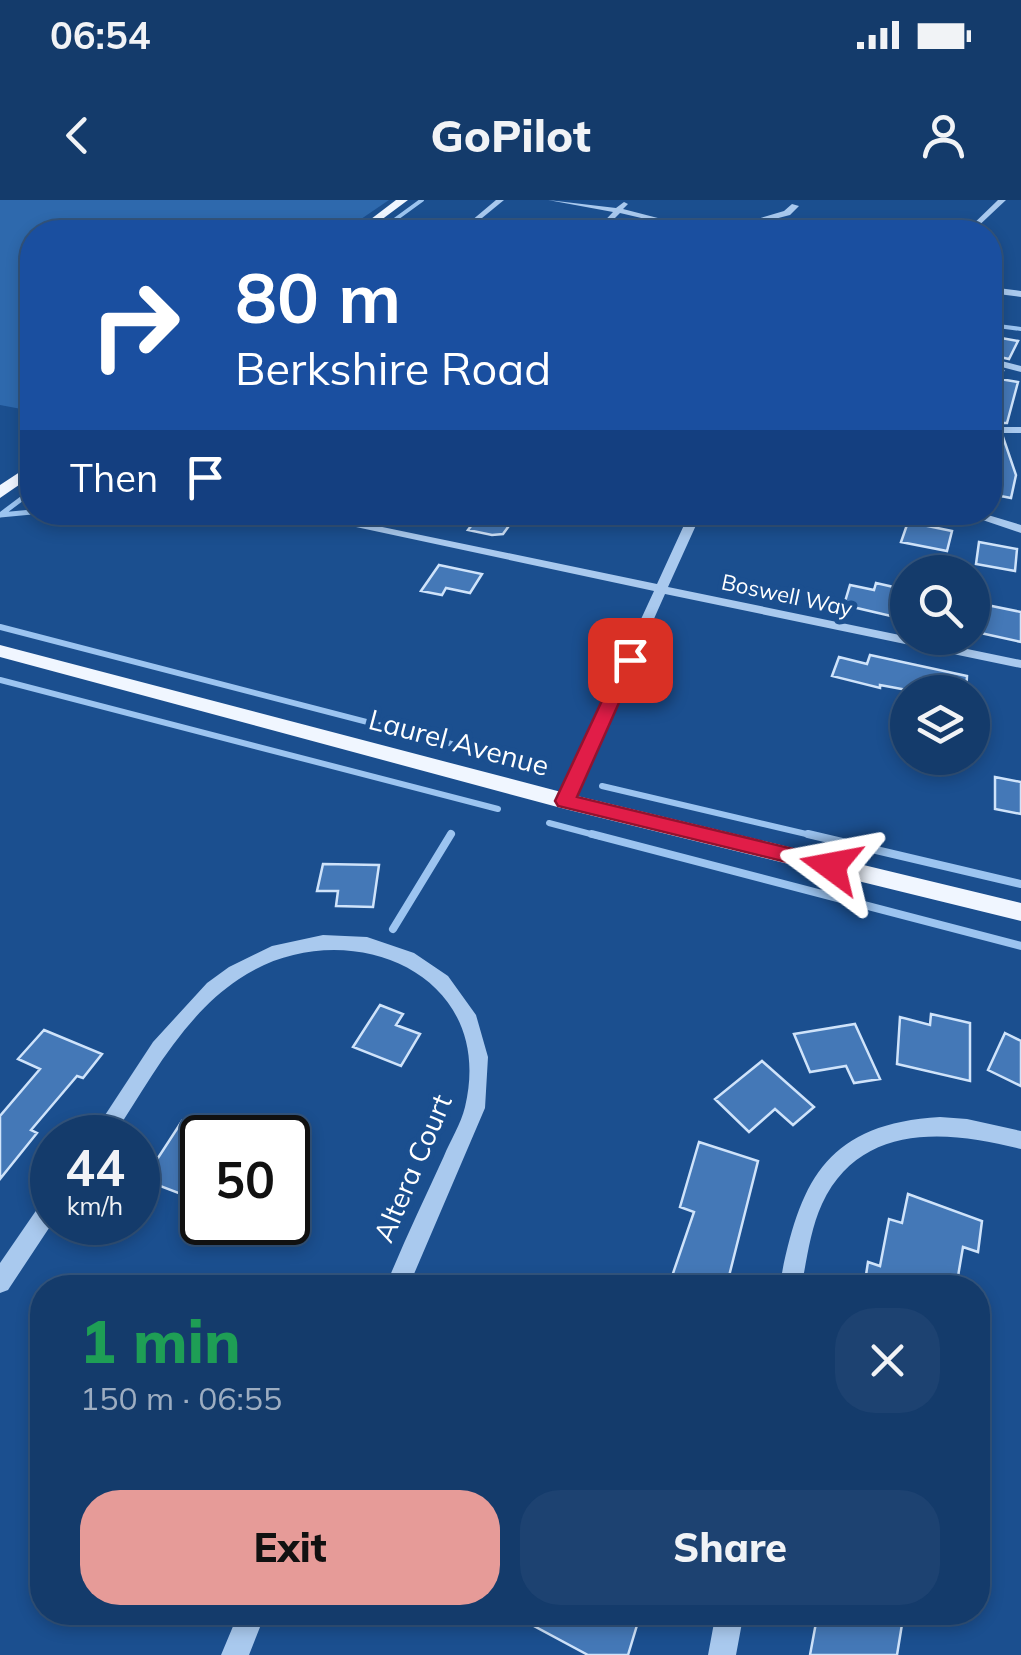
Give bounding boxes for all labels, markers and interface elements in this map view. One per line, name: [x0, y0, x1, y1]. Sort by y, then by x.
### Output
text: 06:54: [50, 11, 151, 59]
text: GoPilot: [430, 107, 591, 163]
icon: back: [50, 108, 105, 163]
icon: person: [916, 108, 971, 163]
text: 80 m: [235, 253, 401, 341]
icon: right: [70, 260, 200, 390]
text: Berkshire Road: [235, 340, 551, 396]
icon: arrive: [178, 450, 233, 505]
text: Then: [70, 454, 158, 502]
map controls: [890, 555, 990, 775]
button: search: [890, 555, 990, 655]
street label: Boswell Way: [719, 567, 855, 623]
pin: [588, 618, 673, 703]
icon: arrive: [603, 633, 658, 688]
button: layers: [890, 675, 990, 775]
street label: Laurel Avenue: [365, 701, 553, 783]
position arrow: [779, 814, 883, 918]
street label: Altera Court: [365, 1089, 459, 1247]
speed limit sign: 50: [180, 1115, 310, 1245]
text: 44: [65, 1136, 125, 1199]
text: km/h: [67, 1190, 123, 1221]
text: 1 min: [80, 1303, 241, 1378]
button: close: [835, 1308, 940, 1413]
text: 150 m · 06:55: [80, 1378, 282, 1418]
button: Exit: [80, 1490, 500, 1605]
button: Share: [520, 1490, 940, 1605]

